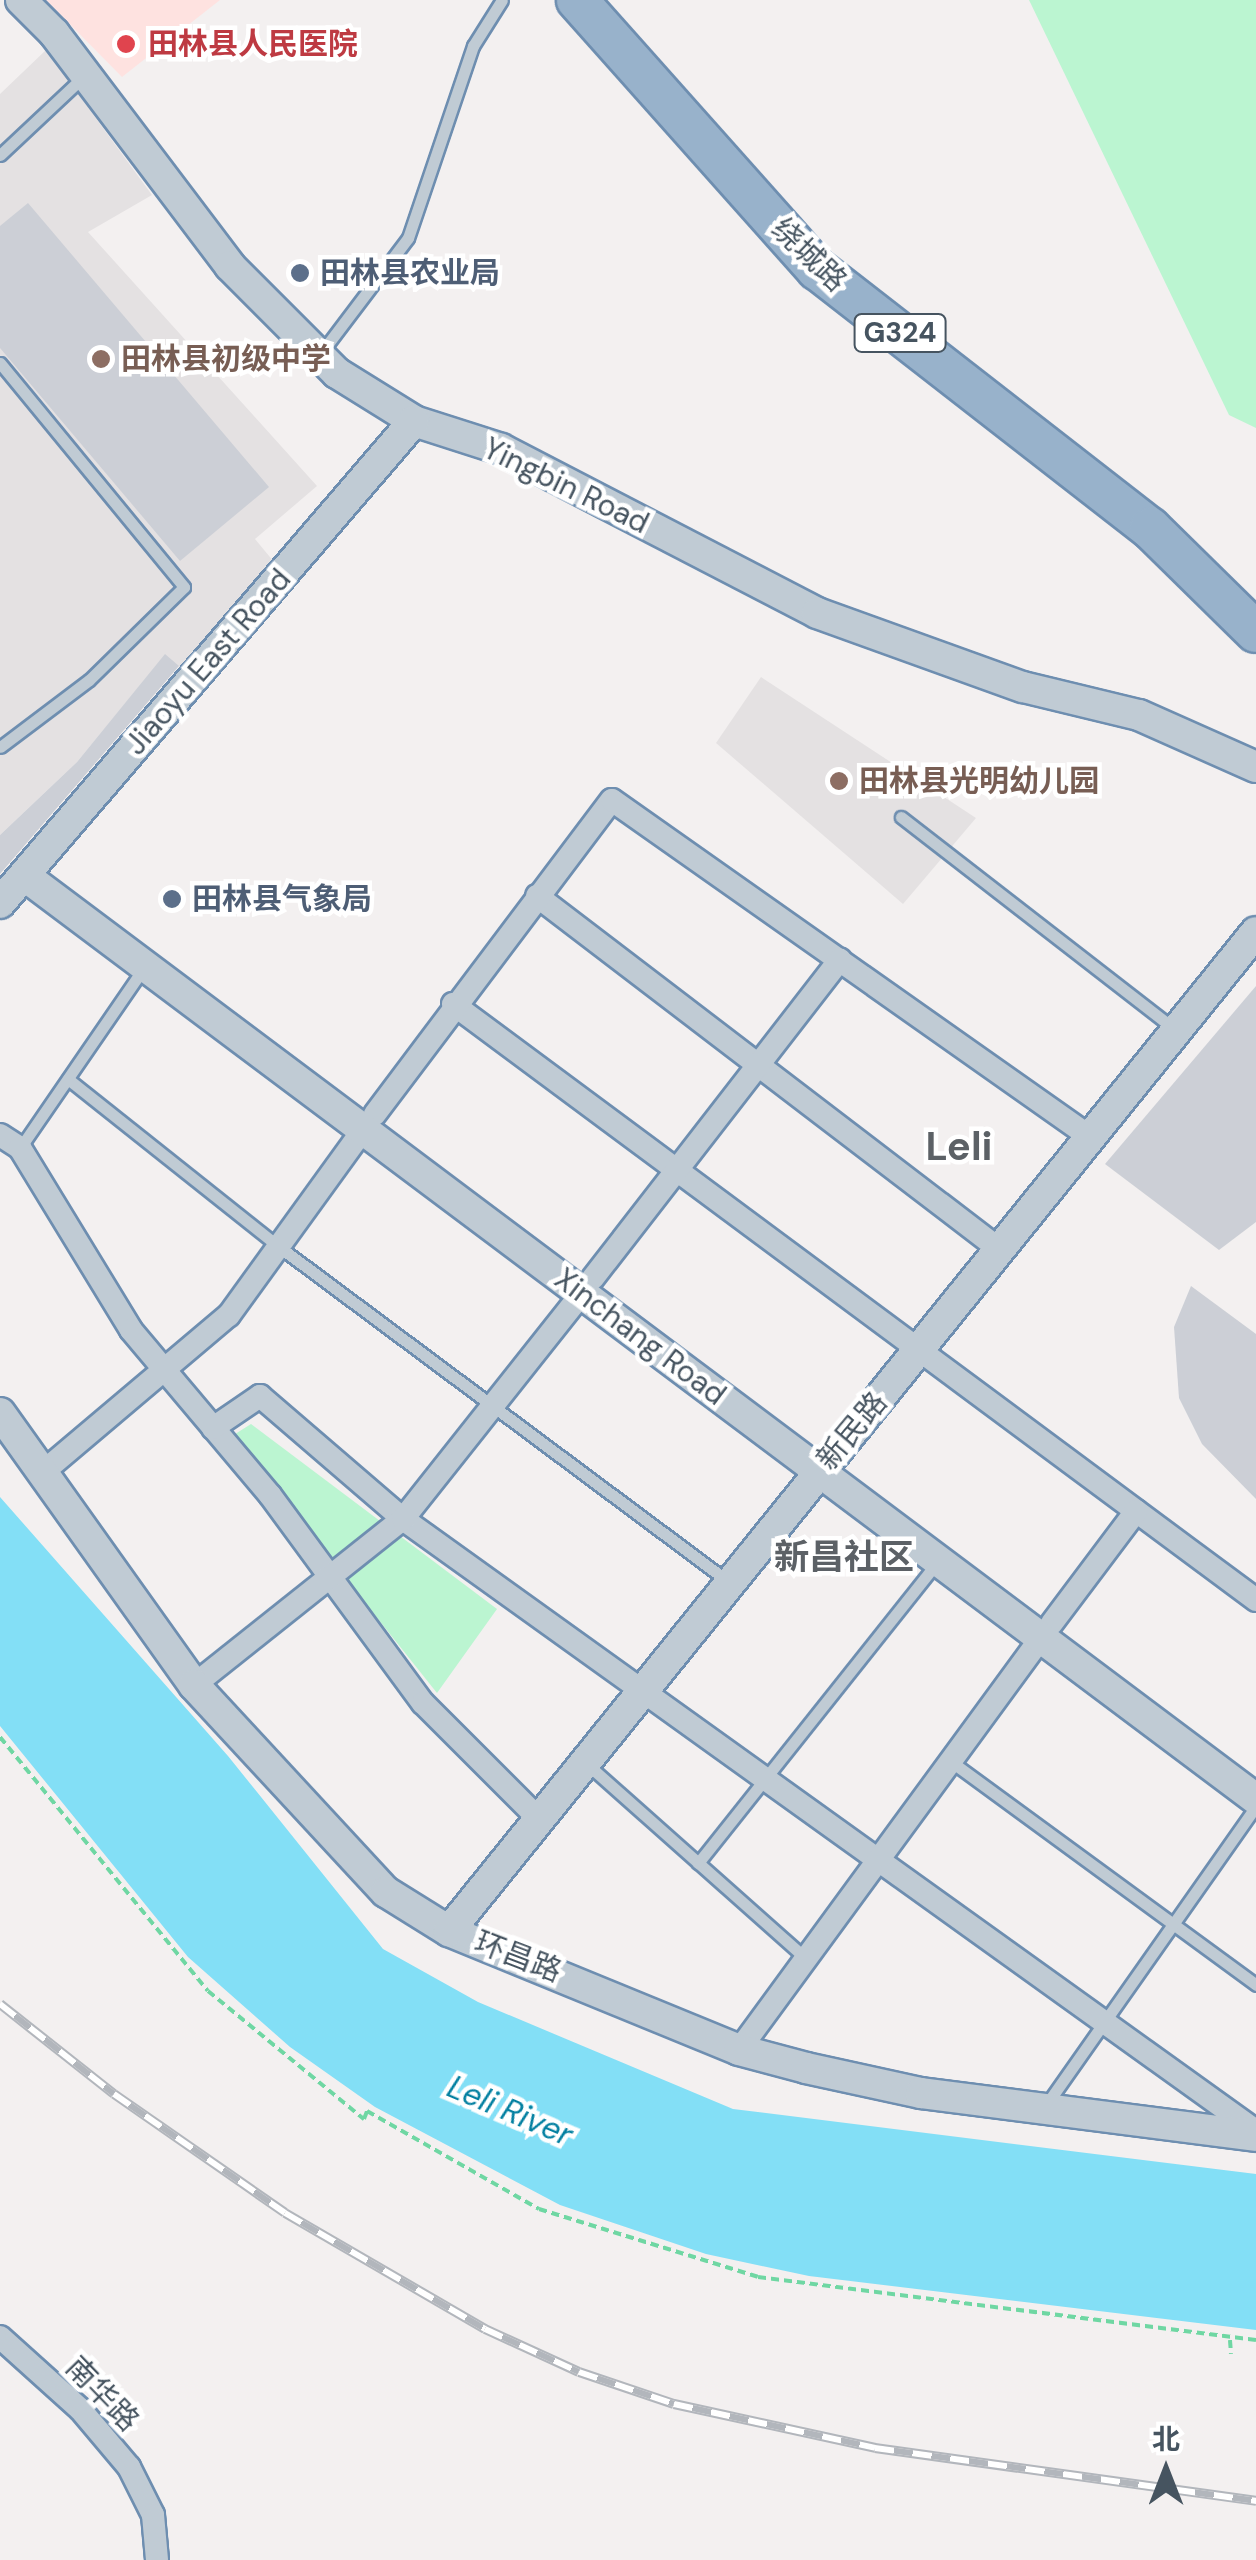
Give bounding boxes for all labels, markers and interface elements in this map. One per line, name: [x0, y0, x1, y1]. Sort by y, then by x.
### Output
place label: 田林县人民医院: [148, 26, 358, 62]
marker: 田林县人民医院: [113, 31, 139, 57]
street label: 绕城路: [764, 211, 854, 299]
place label: 田林县农业局: [320, 255, 500, 291]
marker: 田林县农业局: [289, 262, 311, 284]
road number: G324: [852, 310, 948, 356]
place label: 田林县初级中学: [121, 341, 331, 377]
marker: 田林县初级中学: [90, 348, 112, 370]
street label: Yingbin Road: [477, 430, 655, 542]
street label: Jiaoyu East Road: [118, 562, 298, 762]
place label: 田林县光明幼儿园: [859, 763, 1099, 799]
marker: 田林县光明幼儿园: [828, 770, 850, 792]
place label: 田林县气象局: [192, 881, 372, 917]
marker: 田林县气象局: [161, 888, 183, 910]
district label: Leli: [925, 1122, 993, 1170]
street label: Xinchang Road: [547, 1261, 733, 1413]
street label: 新民路: [809, 1385, 895, 1477]
district label: 新昌社区: [774, 1536, 914, 1578]
street label: 环昌路: [470, 1924, 566, 1990]
water label: Leli River: [442, 2068, 578, 2154]
street label: 南华路: [58, 2349, 146, 2439]
north arrow: [1116, 2420, 1216, 2520]
text: 北: [1152, 2421, 1180, 2458]

